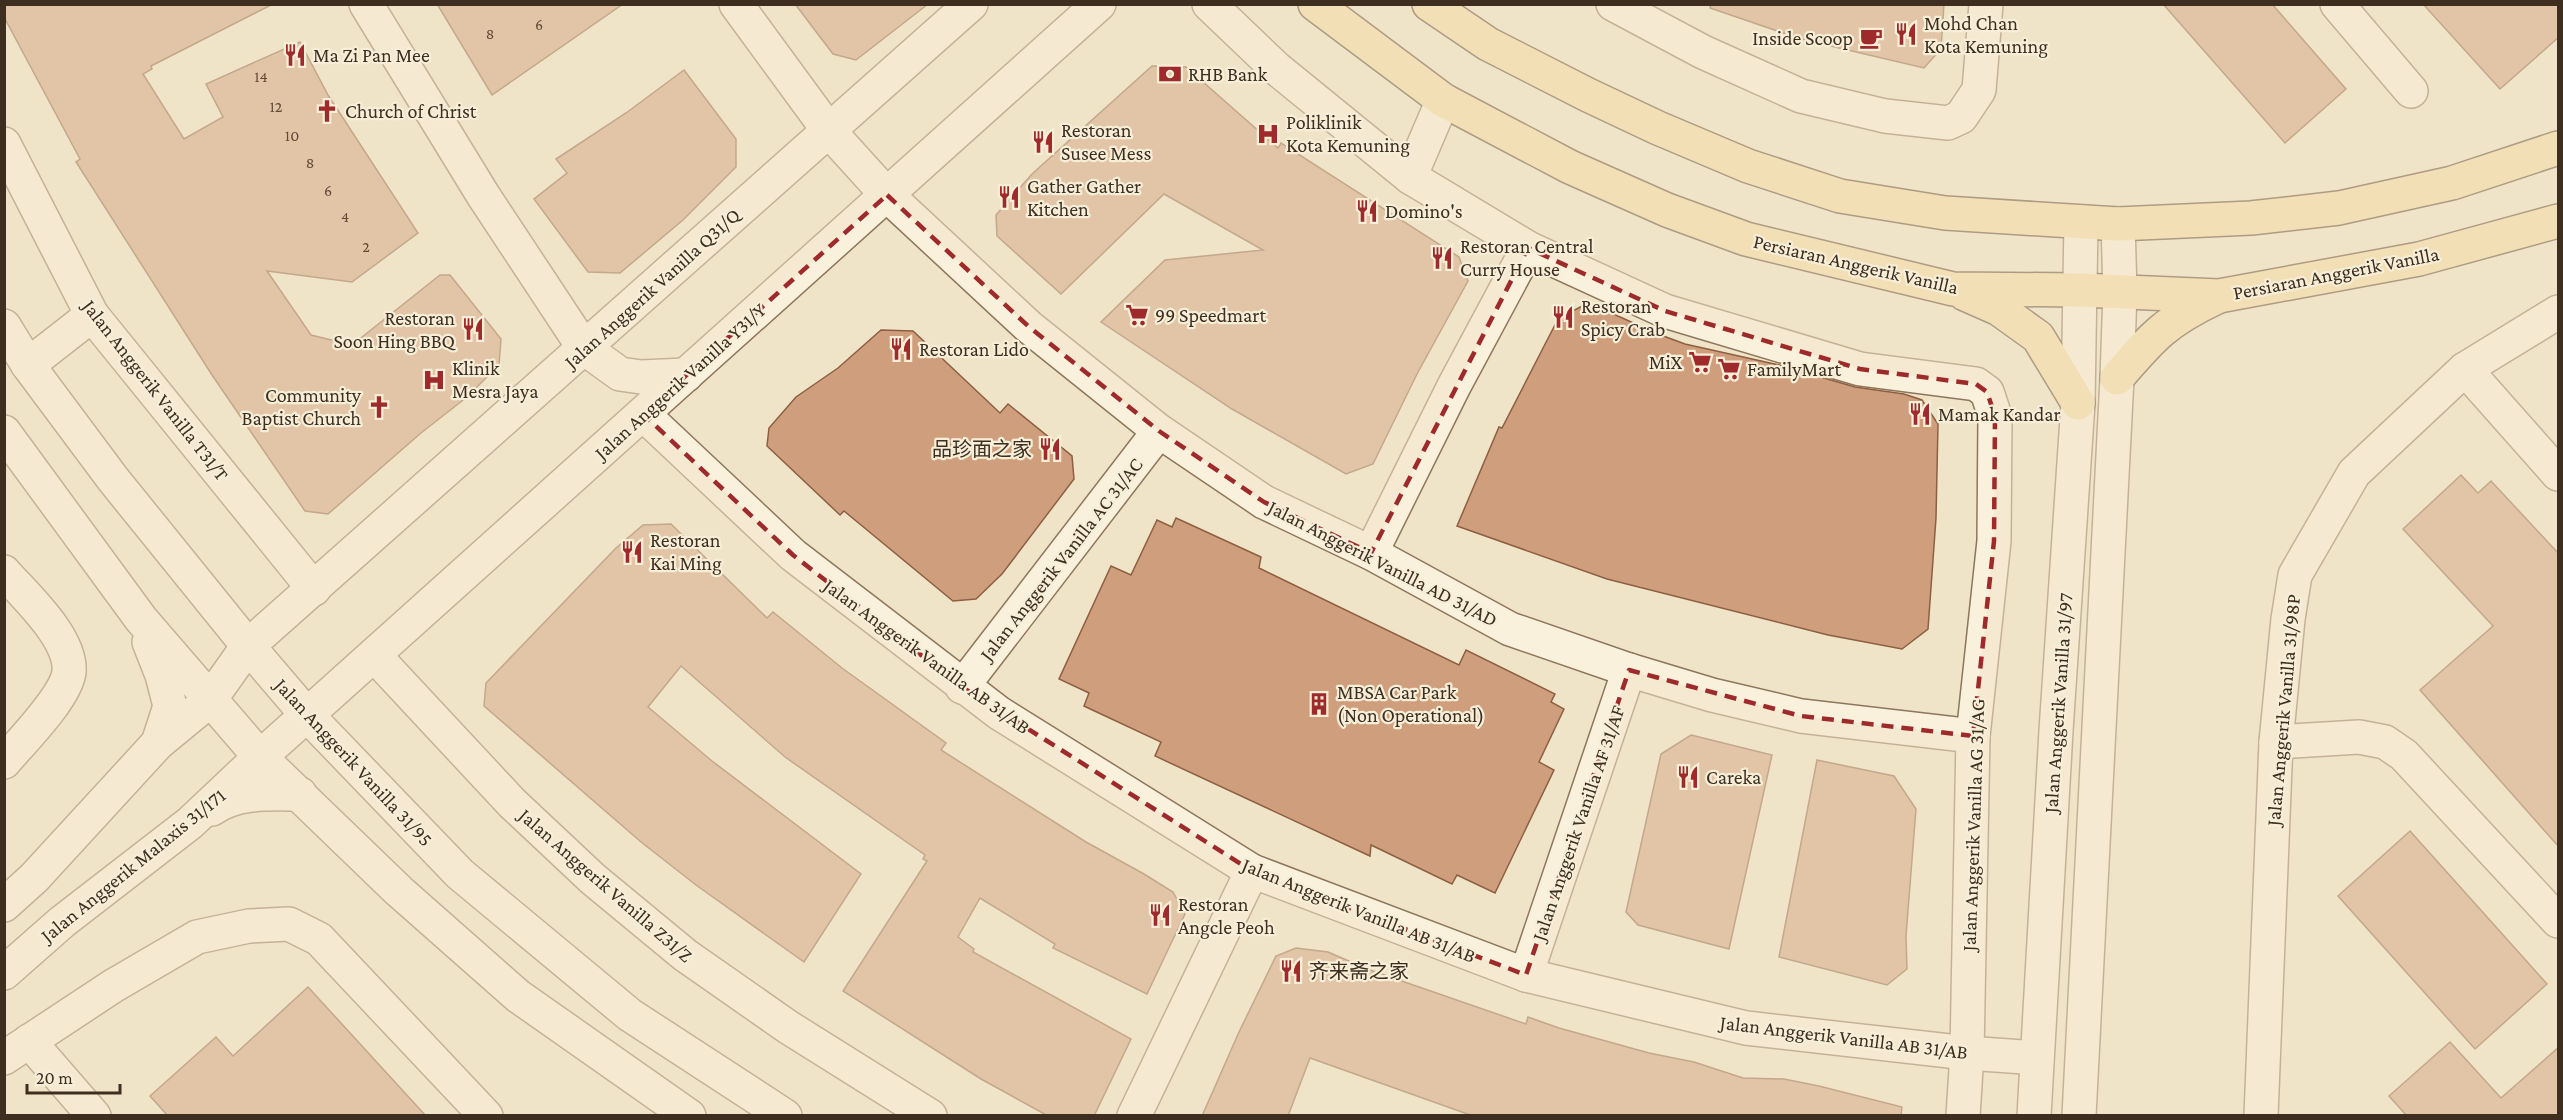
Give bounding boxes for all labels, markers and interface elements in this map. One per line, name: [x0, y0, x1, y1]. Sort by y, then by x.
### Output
place label: Mohd Chan Kota Kemuning: [1924, 12, 2048, 58]
house number: 6: [535, 16, 543, 33]
restaurant icon: Mohd Chan Kota Kemuning: [1893, 21, 1919, 47]
house number: 8: [486, 25, 494, 42]
cafe icon: Inside Scoop: [1858, 25, 1884, 51]
place label: Inside Scoop: [1752, 27, 1853, 50]
restaurant icon: Ma Zi Pan Mee: [282, 42, 308, 68]
place label: Ma Zi Pan Mee: [313, 44, 430, 66]
bank icon: RHB Bank: [1157, 61, 1183, 87]
place label: RHB Bank: [1188, 63, 1268, 85]
house number: 14: [254, 68, 268, 85]
house number: 12: [270, 98, 283, 115]
church icon: Church of Christ: [314, 98, 340, 124]
place label: Church of Christ: [345, 100, 477, 122]
place label: Poliklinik Kota Kemuning: [1286, 111, 1410, 157]
place label: Restoran Susee Mess: [1061, 119, 1151, 164]
hospital icon: Poliklinik Kota Kemuning: [1255, 121, 1281, 147]
house number: 10: [285, 127, 299, 144]
restaurant icon: Restoran Susee Mess: [1030, 129, 1056, 155]
house number: 8: [306, 154, 314, 171]
place label: Gather Gather Kitchen: [1027, 175, 1141, 220]
house number: 6: [324, 182, 332, 199]
restaurant icon: Gather Gather Kitchen: [996, 184, 1022, 210]
restaurant icon: Domino's: [1354, 198, 1380, 224]
place label: Domino's: [1385, 200, 1463, 222]
street label: Jalan Anggerik Vanilla Q31/Q: [558, 202, 746, 375]
house number: 4: [341, 208, 349, 225]
street label: Persiaran Anggerik Vanilla: [1751, 230, 1961, 299]
place label: Restoran Central Curry House: [1460, 235, 1593, 281]
house number: 2: [362, 238, 370, 255]
street label: Persiaran Anggerik Vanilla: [2231, 242, 2441, 305]
restaurant icon: Restoran Central Curry House: [1429, 245, 1455, 271]
street label: Jalan Anggerik Vanilla T31/T: [77, 294, 234, 486]
place label: Restoran Spicy Crab: [1581, 295, 1665, 341]
street label: Jalan Anggerik Vanilla Y31/Y: [588, 298, 771, 466]
supermarket icon: 99 Speedmart: [1124, 302, 1150, 328]
place label: 99 Speedmart: [1155, 304, 1266, 327]
restaurant icon: Restoran Spicy Crab: [1550, 304, 1576, 330]
place label: Restoran Soon Hing BBQ: [334, 307, 457, 353]
restaurant icon: Restoran Soon Hing BBQ: [460, 316, 486, 342]
restaurant icon: Restoran Lido: [888, 336, 914, 362]
place label: Restoran Lido: [919, 338, 1029, 360]
supermarket icon: MiX: [1687, 349, 1713, 375]
place label: MiX: [1649, 351, 1683, 373]
supermarket icon: FamilyMart: [1716, 356, 1742, 382]
place label: Klinik Mesra Jaya: [452, 357, 538, 403]
place label: FamilyMart: [1747, 358, 1841, 381]
hospital icon: Klinik Mesra Jaya: [421, 367, 447, 393]
place label: Community Baptist Church: [241, 384, 362, 430]
church icon: Community Baptist Church: [366, 394, 392, 420]
restaurant icon: Mamak Kandar: [1907, 401, 1933, 427]
place label: Mamak Kandar: [1938, 403, 2061, 425]
restaurant icon: 品珍面之家: [1037, 436, 1063, 462]
place label: 品珍面之家: [932, 438, 1032, 460]
street label: Jalan Anggerik Vanilla AC 31/AC: [974, 453, 1148, 667]
street label: Jalan Anggerik Vanilla AD 31/AD: [1262, 495, 1501, 631]
place label: Restoran Kai Ming: [650, 529, 722, 575]
restaurant icon: Restoran Kai Ming: [619, 539, 645, 565]
street label: Jalan Anggerik Vanilla AB 31/AB: [817, 573, 1034, 739]
street label: Jalan Anggerik Vanilla 31/97: [2039, 592, 2078, 816]
street label: Jalan Anggerik Vanilla 31/98P: [2262, 593, 2305, 829]
street label: Jalan Anggerik Vanilla 31/95: [268, 672, 437, 851]
place label: MBSA Car Park (Non Operational): [1337, 681, 1484, 727]
building icon: MBSA Car Park (Non Operational): [1306, 691, 1332, 717]
street label: Jalan Anggerik Vanilla AG 31/AG: [1958, 698, 1989, 954]
street label: Jalan Anggerik Vanilla AF 31/AF: [1527, 702, 1630, 946]
restaurant icon: Careka: [1675, 764, 1701, 790]
place label: Careka: [1706, 766, 1761, 788]
street label: Jalan Anggerik Malaxis 31/171: [35, 784, 230, 948]
street label: Jalan Anggerik Vanilla Z31/Z: [513, 802, 697, 967]
street label: Jalan Anggerik Vanilla AB 31/AB: [1237, 852, 1479, 968]
place label: Restoran Angcle Peoh: [1178, 893, 1275, 939]
restaurant icon: Restoran Angcle Peoh: [1147, 902, 1173, 928]
restaurant icon: 齐来斋之家: [1278, 958, 1304, 984]
place label: 齐来斋之家: [1309, 960, 1409, 982]
street label: Jalan Anggerik Vanilla AB 31/AB: [1717, 1011, 1969, 1064]
scale bar: [27, 1057, 120, 1095]
text: 20 m: [36, 1068, 73, 1088]

